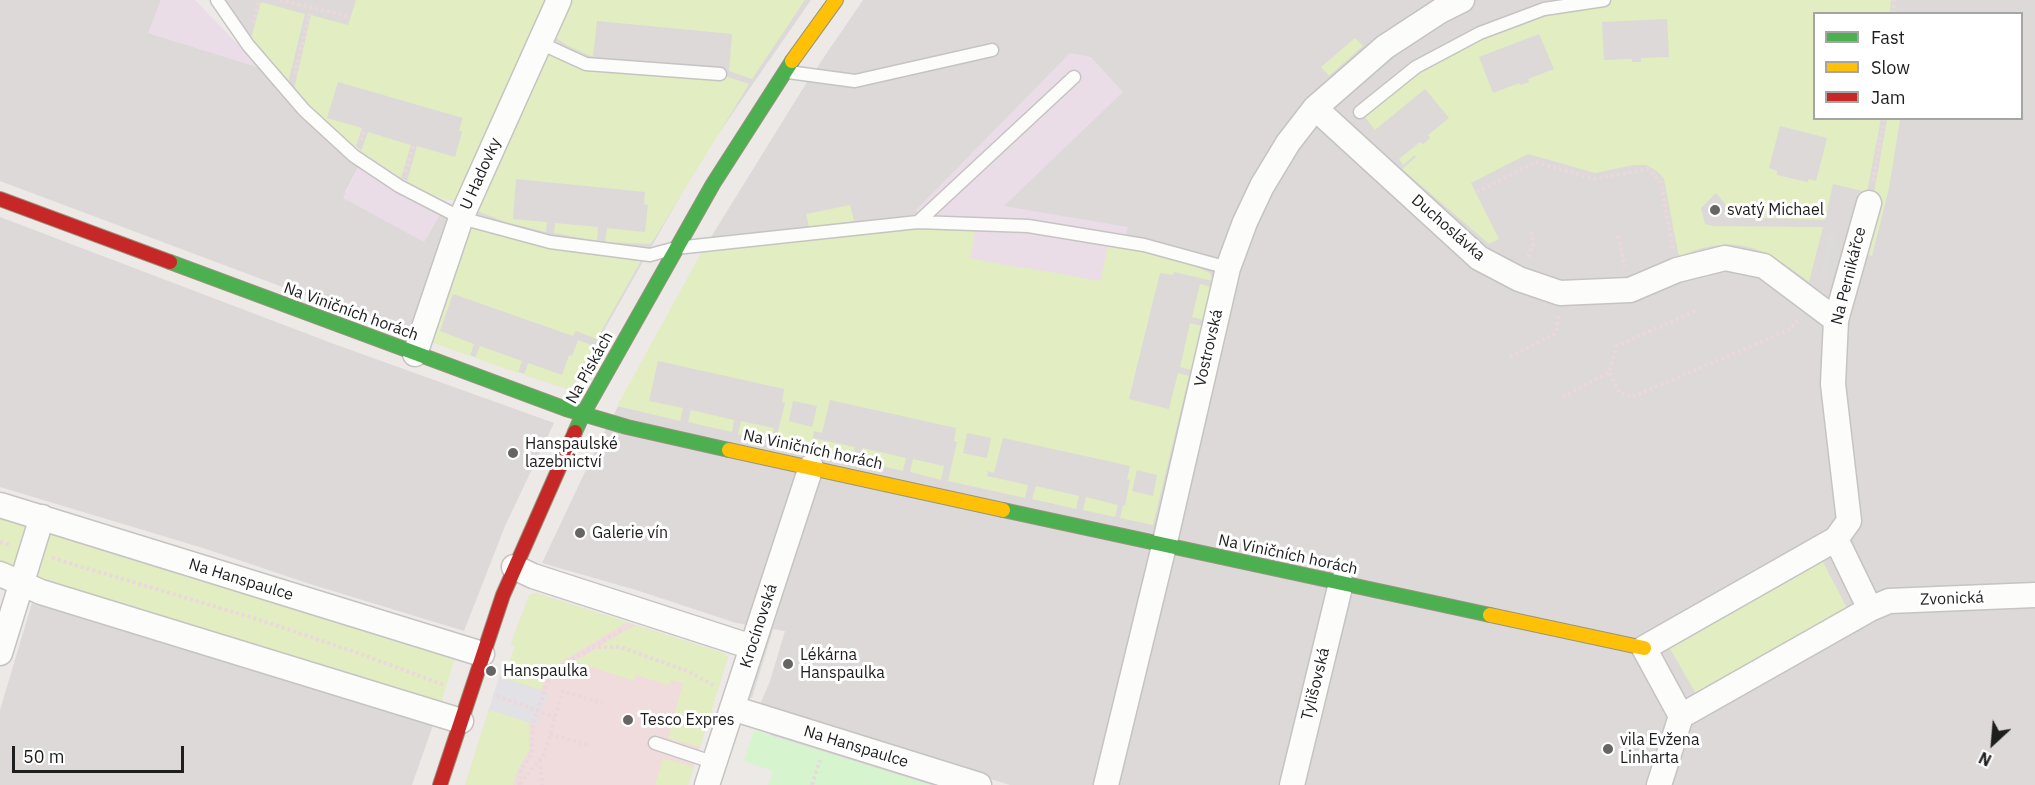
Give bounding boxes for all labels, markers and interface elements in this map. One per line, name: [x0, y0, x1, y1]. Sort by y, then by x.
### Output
legend: [1813, 12, 2023, 120]
text: Fast: [1871, 26, 1905, 49]
text: Slow: [1871, 56, 1910, 79]
text: Jam: [1871, 86, 1906, 109]
street label: U Hadovky: [457, 135, 505, 213]
street label: Duchoslávka: [1407, 191, 1489, 265]
place label: svatý Michael: [1727, 200, 1824, 220]
marker: svatý Michael: [1708, 203, 1722, 217]
street label: Na Pernikářce: [1828, 225, 1870, 327]
street label: Na Viničních horách: [281, 279, 421, 345]
street label: Vostrovská: [1191, 307, 1227, 389]
street label: Na Pískách: [562, 329, 618, 407]
street label: Na Viničních horách: [742, 426, 884, 474]
place label: Hanspaulské lazebnictví: [525, 434, 618, 472]
marker: Hanspaulské lazebnictví: [506, 446, 520, 460]
place label: Galerie vín: [592, 523, 668, 543]
marker: Galerie vín: [573, 526, 587, 540]
street label: Na Viničních horách: [1217, 531, 1359, 579]
street label: Na Hanspaulce: [186, 555, 296, 605]
street label: Krocínovská: [736, 582, 782, 670]
street label: Zvonická: [1920, 588, 1984, 610]
place label: Lékárna Hanspaulka: [800, 645, 885, 683]
street label: Tylišovská: [1298, 646, 1334, 722]
marker: Lékárna Hanspaulka: [781, 657, 795, 671]
place label: Hanspaulka: [503, 661, 588, 681]
marker: Hanspaulka: [484, 664, 498, 678]
place label: Tesco Expres: [640, 710, 734, 730]
marker: Tesco Expres: [621, 713, 635, 727]
north arrow: [1963, 713, 2023, 773]
street label: Na Hanspaulce: [801, 722, 911, 772]
place label: vila Evžena Linharta: [1620, 730, 1699, 768]
scale bar: [15, 734, 188, 772]
marker: vila Evžena Linharta: [1601, 742, 1615, 756]
text: 50 m: [23, 745, 65, 768]
text: N: [1976, 748, 1995, 771]

